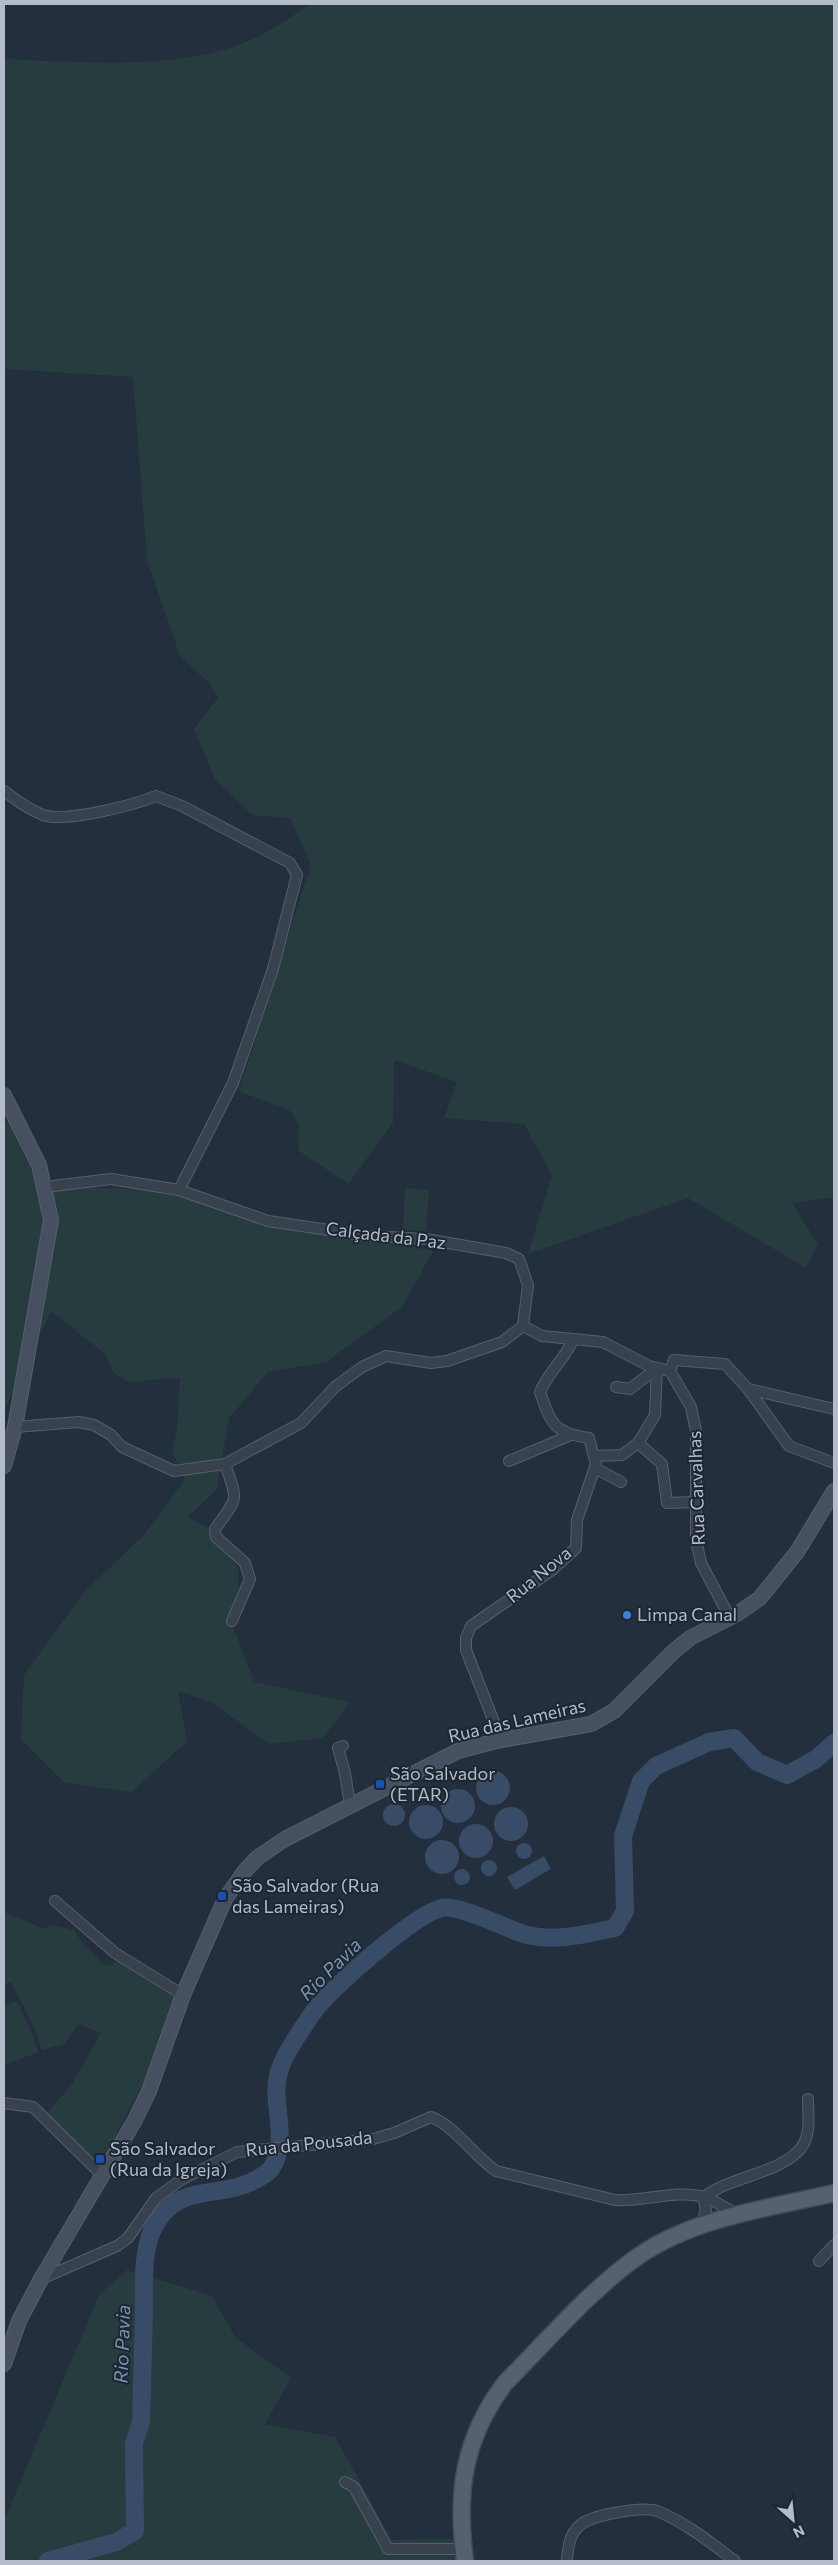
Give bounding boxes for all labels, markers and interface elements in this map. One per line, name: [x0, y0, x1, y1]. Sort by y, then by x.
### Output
street label: Calçada da Paz: [325, 1217, 447, 1253]
street label: Rua Carvalhas: [683, 1430, 709, 1546]
street label: Rua Nova: [501, 1541, 575, 1607]
place label: Limpa Canal: [637, 1603, 737, 1625]
marker: Limpa Canal: [621, 1609, 633, 1621]
street label: Rua das Lameiras: [446, 1694, 588, 1747]
place label: São Salvador (ETAR): [390, 1762, 495, 1805]
marker: São Salvador (ETAR): [374, 1778, 386, 1790]
place label: São Salvador (Rua das Lameiras): [232, 1874, 379, 1917]
marker: São Salvador (Rua das Lameiras): [216, 1890, 228, 1902]
water label: Rio Pavia: [294, 1933, 366, 2005]
street label: Rua da Pousada: [244, 2125, 373, 2161]
place label: São Salvador (Rua da Igreja): [110, 2137, 227, 2180]
marker: São Salvador (Rua da Igreja): [94, 2153, 106, 2165]
water label: Rio Pavia: [109, 2304, 134, 2384]
north arrow: [768, 2495, 818, 2545]
text: N: [791, 2522, 808, 2542]

